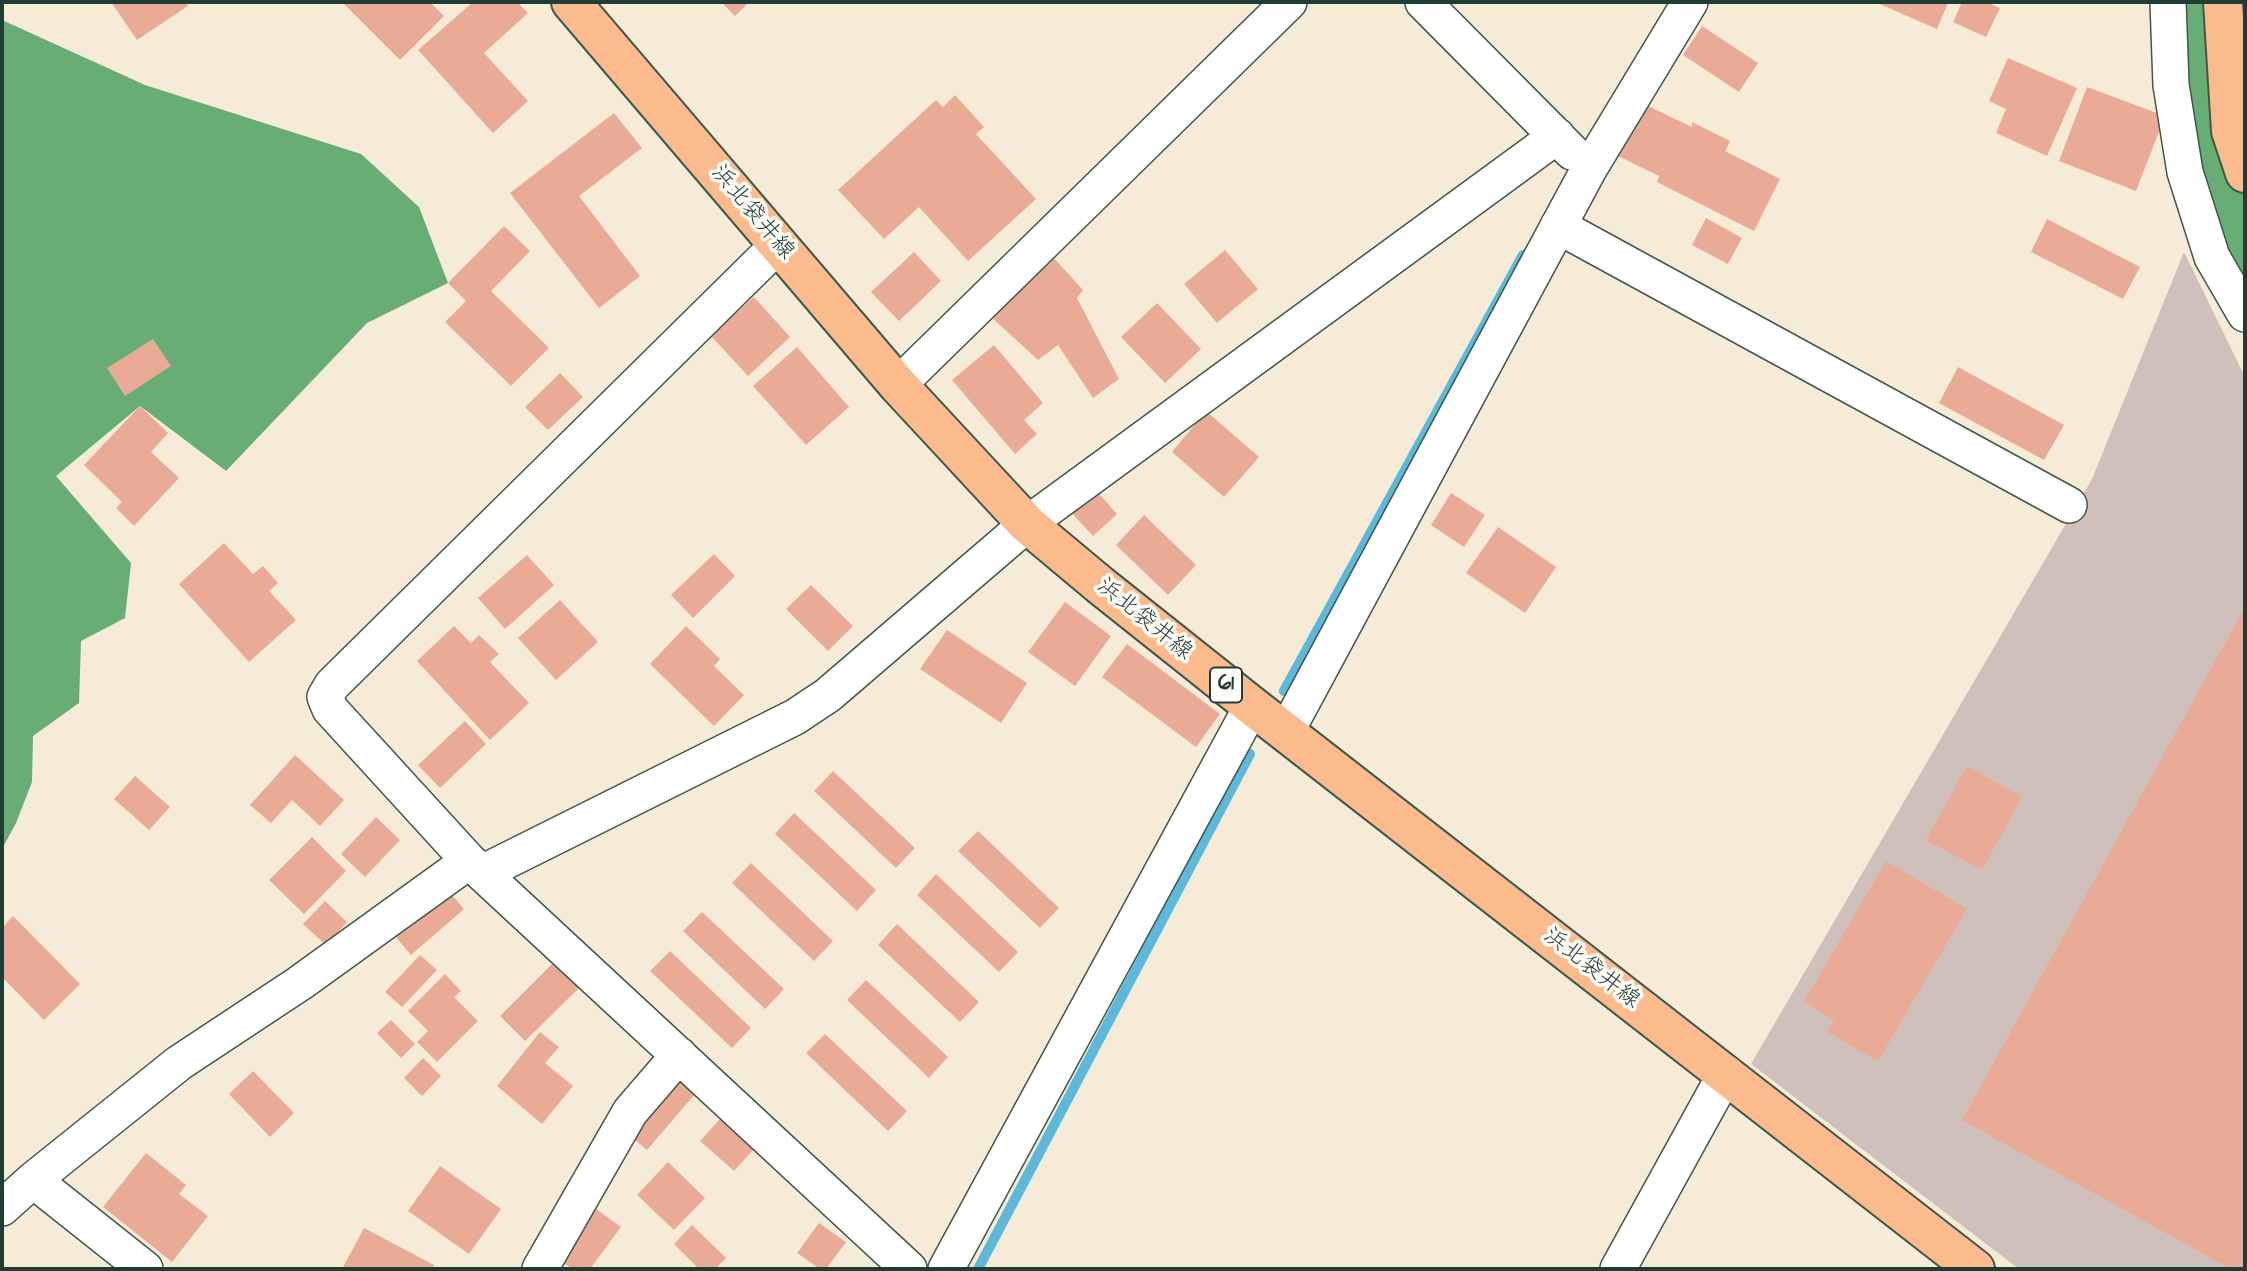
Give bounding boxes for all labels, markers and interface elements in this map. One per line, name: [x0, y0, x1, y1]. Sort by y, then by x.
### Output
street label: 浜北袋井線: [704, 160, 800, 266]
street label: 浜北袋井線: [1091, 573, 1197, 667]
road number: 61: [1210, 668, 1242, 702]
street label: 浜北袋井線: [1537, 923, 1645, 1015]

